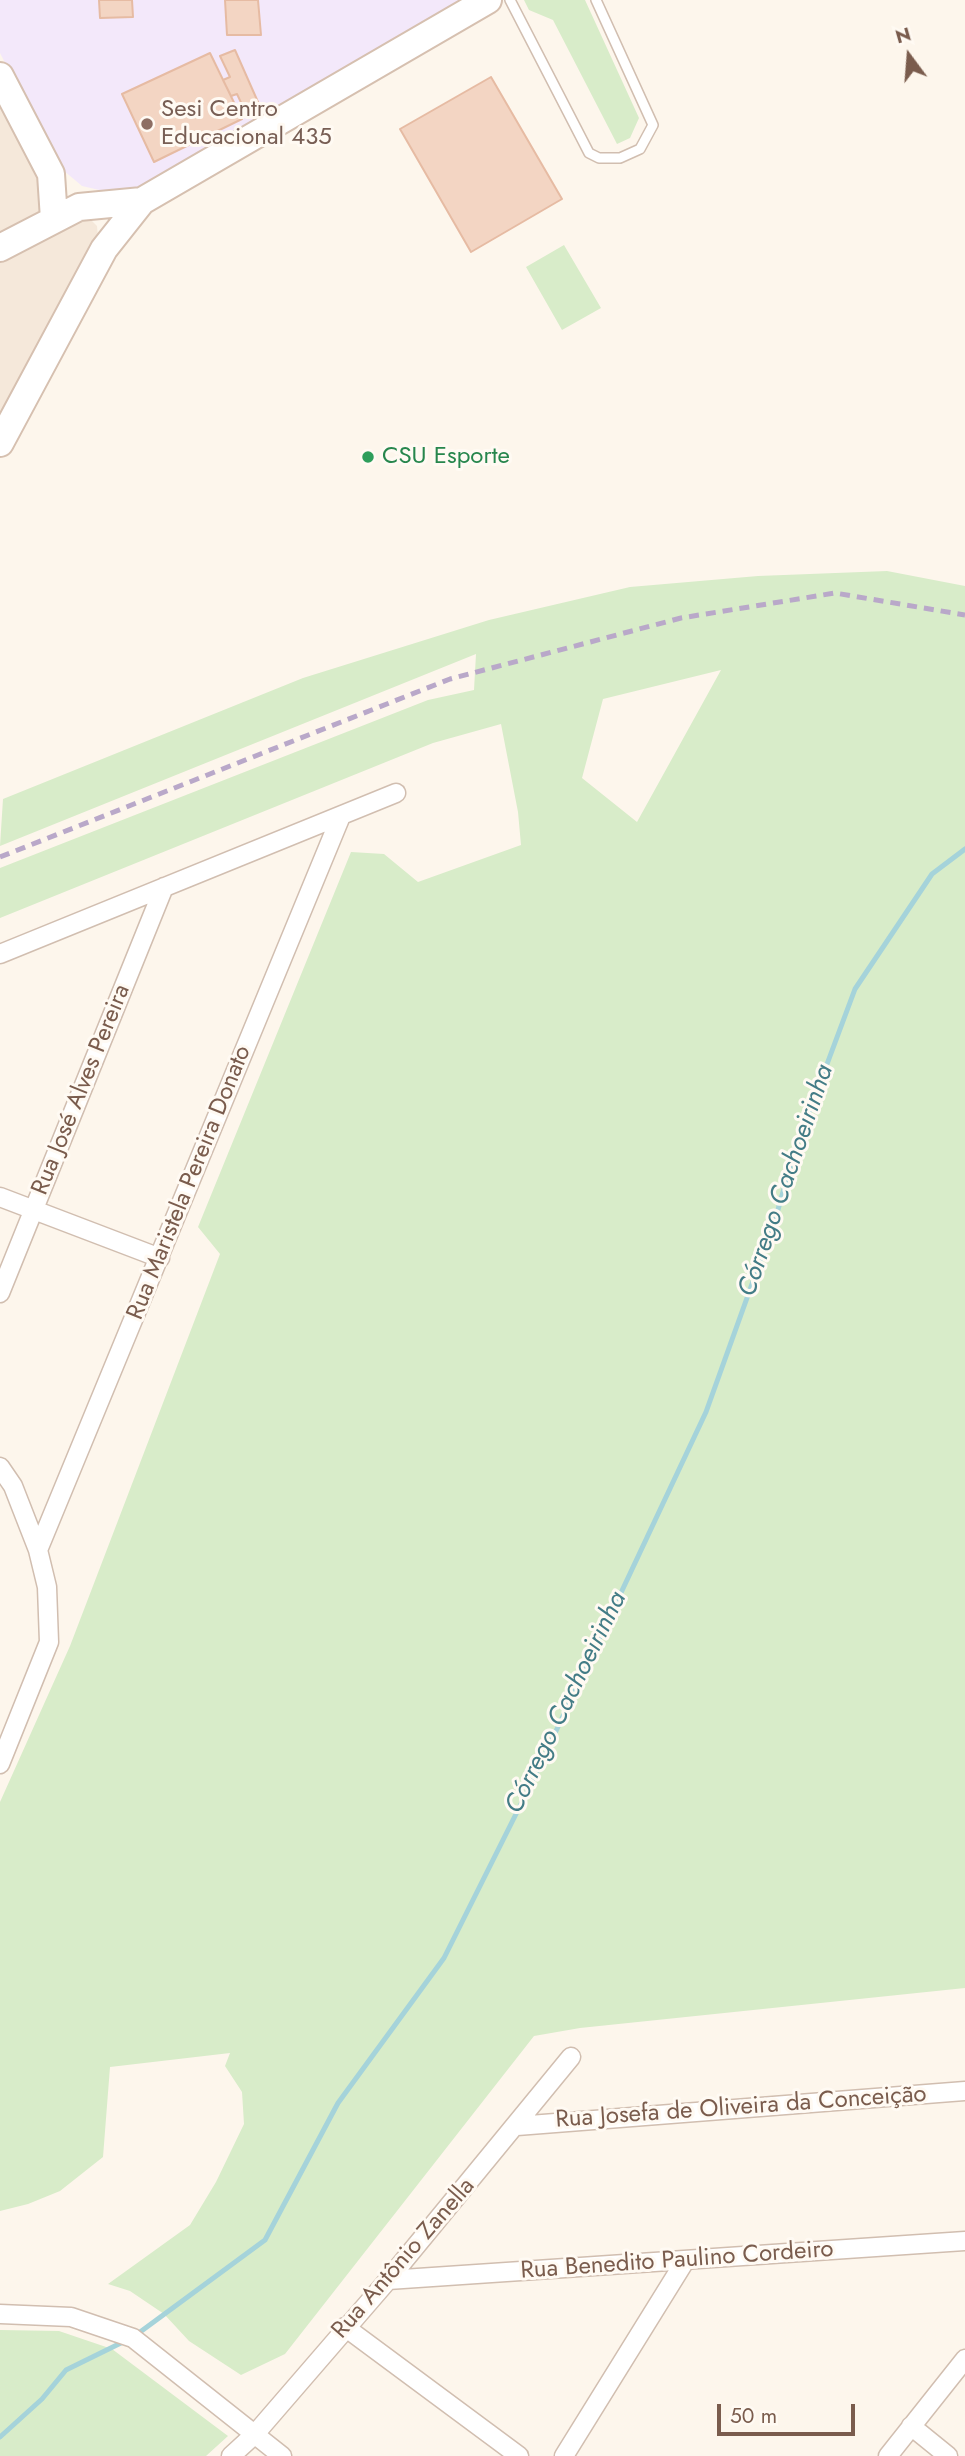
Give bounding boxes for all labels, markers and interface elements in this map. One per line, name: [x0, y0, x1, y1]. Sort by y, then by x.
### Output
text: N: [892, 20, 914, 50]
north arrow: [874, 21, 944, 91]
place label: Sesi Centro Educacional 435: [161, 96, 332, 152]
marker: Sesi Centro Educacional 435: [139, 116, 155, 132]
place label: CSU Esporte: [382, 443, 510, 471]
marker: CSU Esporte: [360, 449, 376, 465]
street label: Rua José Alves Pereira: [27, 980, 137, 1200]
street label: Rua Maristela Pereira Donato: [122, 1042, 258, 1324]
water label: Córrego Cachoeirinha: [733, 1061, 841, 1301]
water label: Córrego Cachoeirinha: [500, 1587, 634, 1819]
street label: Rua Josefa de Oliveira da Conceição: [555, 2081, 927, 2135]
street label: Rua Antônio Zanella: [326, 2173, 482, 2345]
street label: Rua Benedito Paulino Cordeiro: [520, 2236, 834, 2286]
scale bar: [720, 2390, 858, 2434]
text: 50 m: [730, 2401, 777, 2431]

